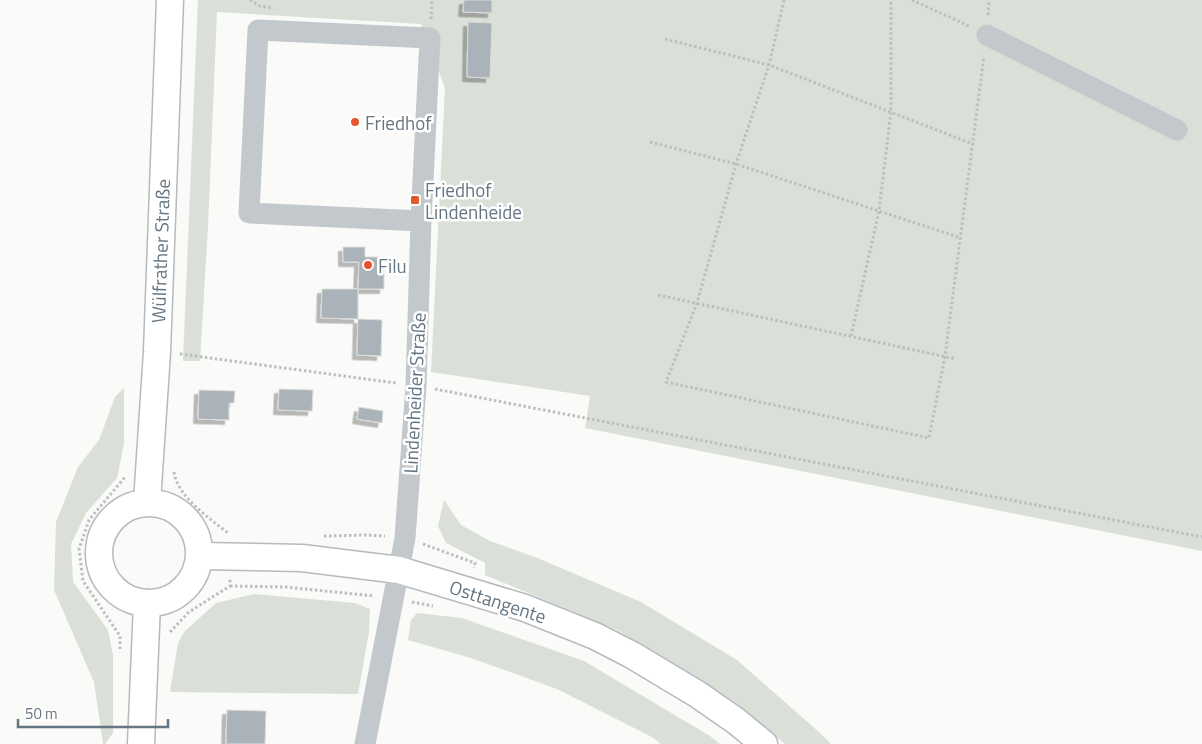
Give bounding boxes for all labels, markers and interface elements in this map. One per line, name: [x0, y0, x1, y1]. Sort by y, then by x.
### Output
place label: Friedhof: [365, 108, 432, 137]
marker: Friedhof: [349, 116, 361, 128]
place label: Friedhof Lindenheide: [425, 175, 522, 226]
street label: Wülfrather Straße: [143, 178, 177, 324]
marker: Friedhof Lindenheide: [409, 194, 421, 206]
place label: Filu: [378, 251, 407, 280]
marker: Filu: [362, 259, 374, 271]
street label: Lindenheider Straße: [395, 312, 433, 474]
street label: Osttangente: [446, 572, 550, 630]
scale bar: [18, 696, 168, 728]
text: 50 m: [25, 702, 58, 725]

